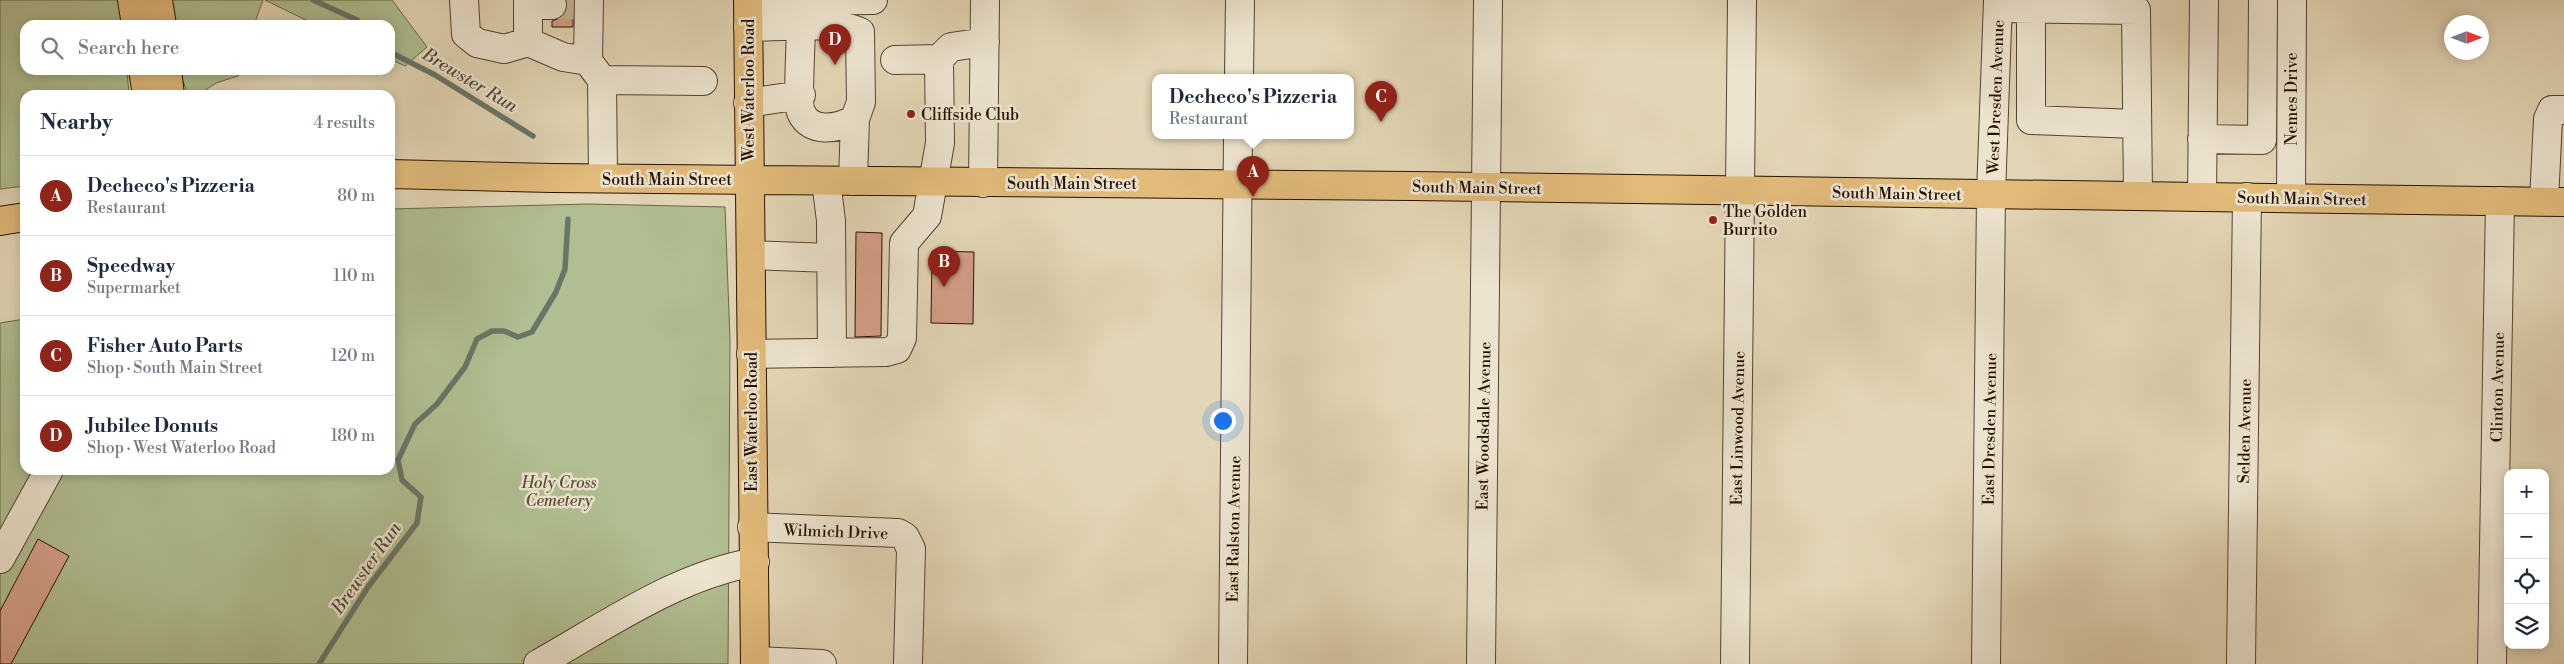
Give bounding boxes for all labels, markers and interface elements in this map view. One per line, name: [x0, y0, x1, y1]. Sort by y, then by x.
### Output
north arrow: [2444, 15, 2489, 60]
street label: West Waterloo Road: [739, 19, 759, 162]
street label: West Dresden Avenue: [1983, 19, 2009, 176]
search box: [20, 20, 395, 75]
pin: D: [819, 24, 851, 65]
icon: search: [38, 34, 66, 62]
text: Search here: [78, 36, 179, 60]
water label: Brewster Run: [417, 42, 522, 118]
street label: Nemes Drive: [2282, 53, 2302, 145]
popup: [1152, 74, 1354, 139]
pin: C: [1365, 81, 1397, 122]
text: Decheco's Pizzeria: [1169, 85, 1337, 109]
place label: Cliffside Club: [921, 105, 1019, 125]
marker: Cliffside Club: [905, 108, 917, 120]
text: Restaurant: [1169, 109, 1249, 129]
text: Nearby: [40, 110, 113, 136]
text: 4 results: [314, 113, 375, 133]
pin: A: [1237, 156, 1269, 197]
street label: South Main Street: [602, 170, 732, 190]
text: Decheco's Pizzeria: [87, 174, 255, 198]
street label: South Main Street: [1007, 174, 1137, 194]
street label: South Main Street: [1412, 177, 1542, 199]
street label: South Main Street: [1832, 183, 1962, 205]
text: A: [50, 186, 62, 206]
text: 80 m: [337, 186, 375, 206]
street label: South Main Street: [2237, 188, 2367, 210]
text: Restaurant: [87, 198, 166, 218]
place label: The Golden Burrito: [1722, 202, 1808, 240]
marker: The Golden Burrito: [1707, 214, 1719, 226]
pin: B: [928, 246, 960, 287]
text: Speedway: [87, 254, 175, 278]
text: B: [50, 266, 62, 286]
text: 110 m: [333, 266, 375, 286]
text: Supermarket: [87, 278, 181, 298]
street label: Clinton Avenue: [2487, 332, 2509, 442]
text: Fisher Auto Parts: [87, 334, 243, 358]
street label: East Woodsdale Avenue: [1473, 341, 1495, 511]
text: C: [50, 346, 62, 366]
text: 120 m: [331, 346, 375, 366]
street label: East Linwood Avenue: [1727, 351, 1749, 505]
street label: East Waterloo Road: [742, 352, 762, 492]
street label: East Dresden Avenue: [1979, 353, 2001, 505]
text: Shop · South Main Street: [87, 358, 263, 378]
street label: Selden Avenue: [2234, 378, 2256, 484]
your location: [1210, 408, 1236, 434]
text: Jubilee Donuts: [87, 414, 218, 438]
text: D: [50, 426, 62, 446]
text: 180 m: [331, 426, 375, 446]
text: Shop · West Waterloo Road: [87, 438, 276, 458]
street label: East Ralston Avenue: [1223, 456, 1245, 603]
map controls: [2504, 469, 2549, 649]
button: +: [2504, 469, 2549, 514]
park label: Holy Cross Cemetery: [520, 473, 597, 511]
button: −: [2504, 514, 2549, 559]
water label: Brewster Run: [326, 517, 407, 620]
street label: Wilmich Drive: [782, 520, 889, 544]
button: locate: [2504, 559, 2549, 604]
button: layers: [2504, 604, 2549, 649]

